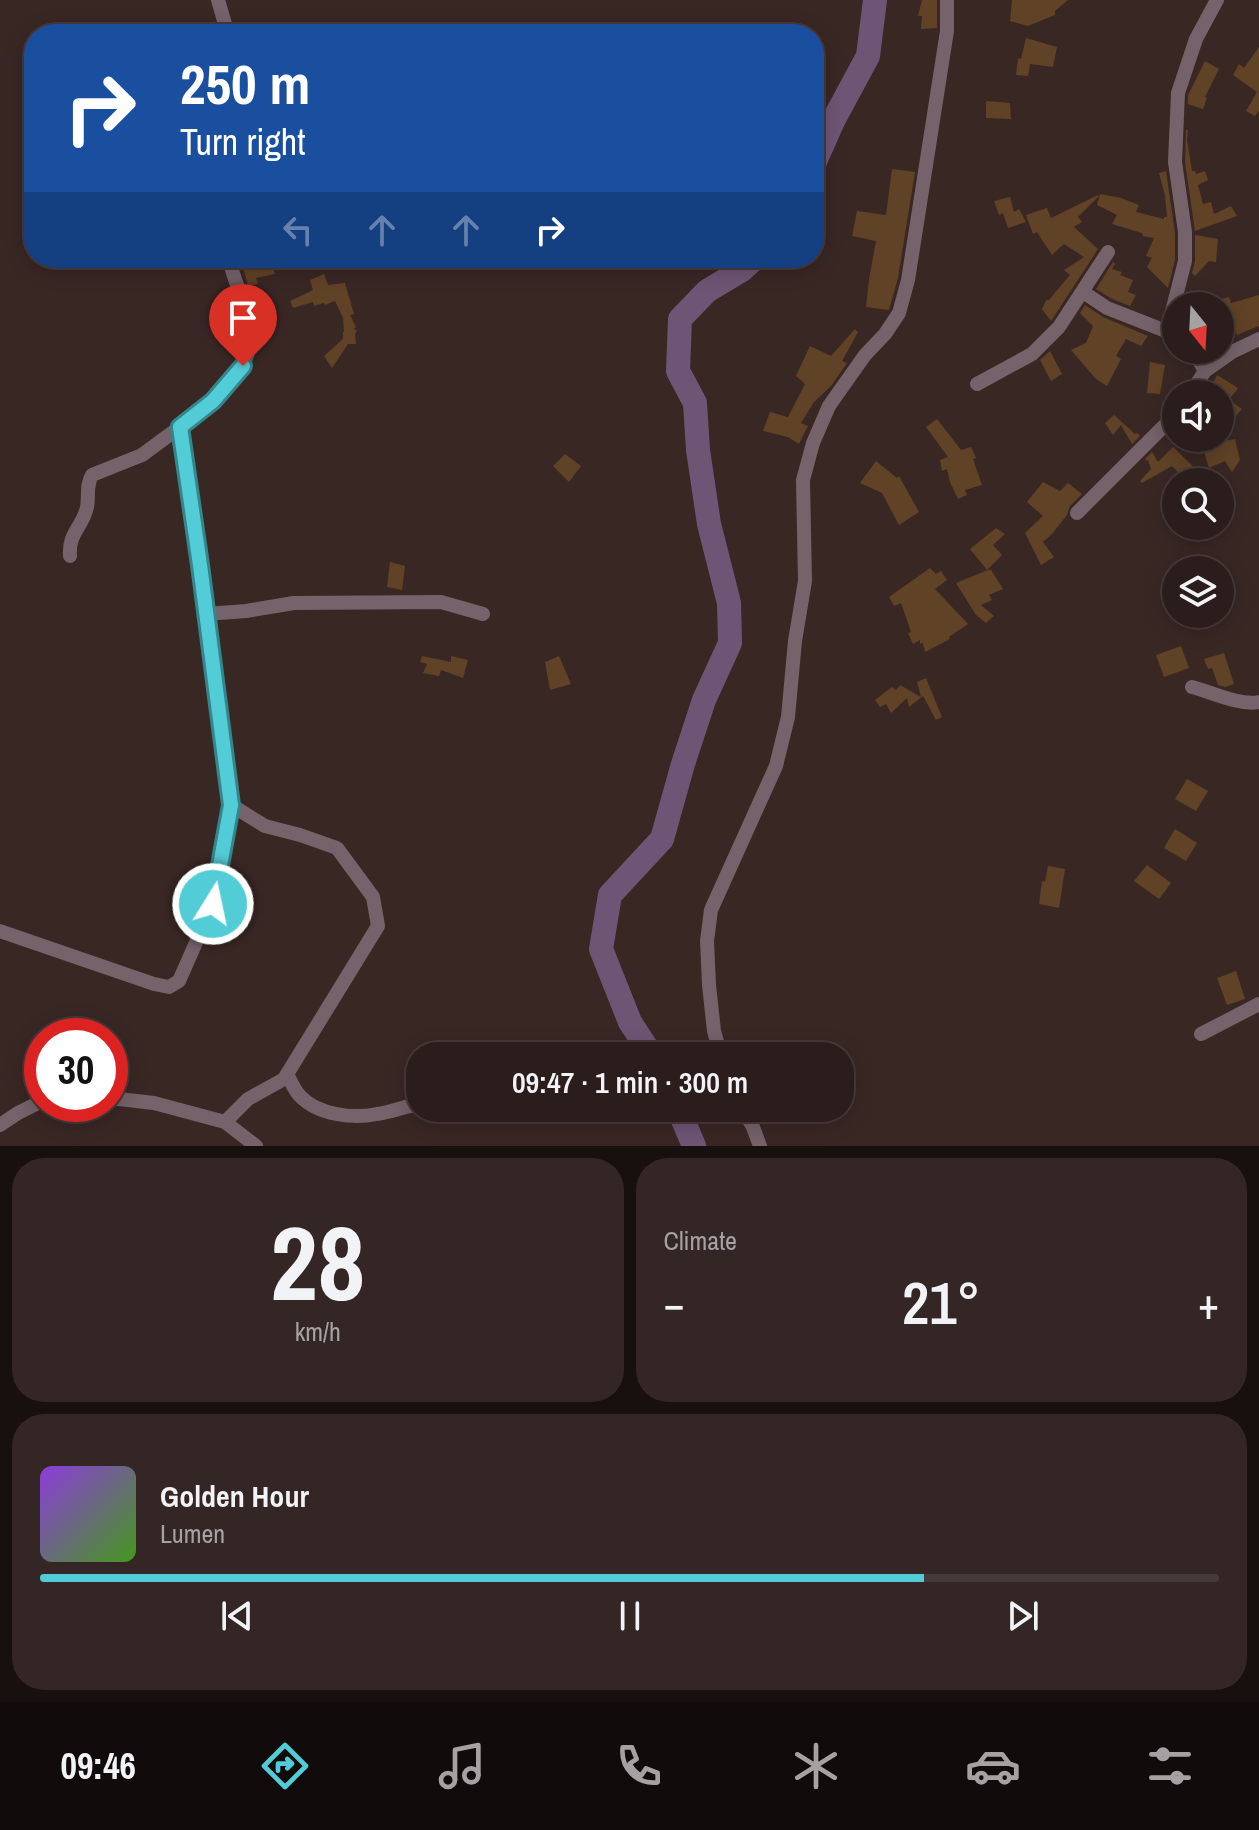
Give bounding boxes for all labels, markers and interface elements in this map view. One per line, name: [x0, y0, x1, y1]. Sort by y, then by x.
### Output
text: 250 m: [180, 46, 310, 121]
icon: right: [48, 56, 152, 160]
text: Turn right: [180, 118, 305, 166]
icon: left: [276, 208, 320, 252]
icon: ahead: [360, 208, 404, 252]
icon: ahead: [444, 208, 488, 252]
icon: right: [528, 208, 572, 252]
pin: [209, 284, 277, 366]
north arrow: [1162, 292, 1234, 364]
map controls: [1162, 292, 1234, 628]
icon: arrive: [221, 296, 265, 340]
button: sound: [1162, 380, 1234, 452]
button: search: [1162, 468, 1234, 540]
button: layers: [1162, 556, 1234, 628]
position arrow: [171, 862, 255, 946]
speed limit sign: 30: [24, 1018, 128, 1122]
text: 09:47 · 1 min · 300 m: [512, 1062, 748, 1102]
text: 28: [270, 1192, 365, 1332]
text: Climate: [664, 1223, 737, 1258]
text: 21°: [902, 1262, 981, 1343]
text: −: [664, 1273, 685, 1333]
text: +: [1198, 1273, 1219, 1333]
text: km/h: [295, 1314, 341, 1349]
text: Golden Hour: [160, 1476, 309, 1516]
text: Lumen: [160, 1516, 225, 1551]
icon: previous: [215, 1594, 259, 1638]
icon: pause: [608, 1594, 652, 1638]
icon: next: [1001, 1594, 1045, 1638]
icon: directions: [257, 1738, 313, 1794]
icon: music: [434, 1738, 490, 1794]
icon: phone: [611, 1738, 667, 1794]
icon: climate: [788, 1738, 844, 1794]
icon: car: [965, 1738, 1021, 1794]
icon: filters: [1142, 1738, 1198, 1794]
text: 09:46: [61, 1742, 136, 1790]

